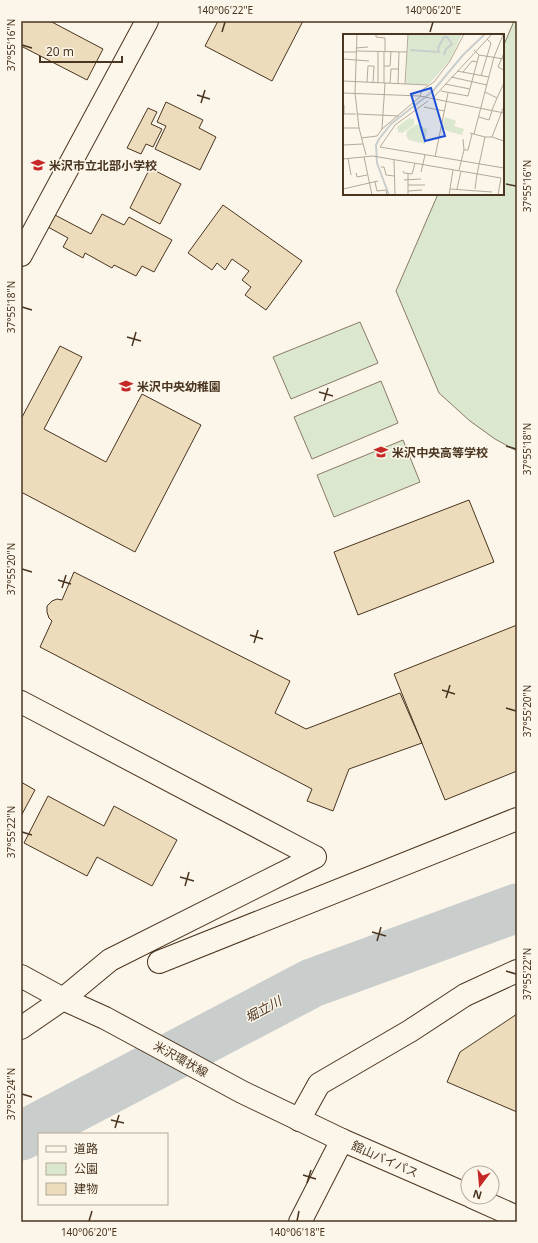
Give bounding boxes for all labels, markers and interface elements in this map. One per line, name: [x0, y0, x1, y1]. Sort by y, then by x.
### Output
text: 140°06'22"E: [197, 3, 253, 17]
text: 140°06'20"E: [405, 3, 461, 17]
text: 37°55'16"N: [4, 19, 18, 71]
inset map: [343, 34, 504, 195]
scale bar: [40, 38, 122, 64]
text: 20 m: [46, 43, 74, 60]
school or university icon: 米沢市立北部小学校: [30, 157, 46, 173]
place label: 米沢市立北部小学校: [49, 157, 157, 174]
text: 37°55'16"N: [520, 160, 534, 212]
text: 37°55'18"N: [4, 281, 18, 333]
school or university icon: 米沢中央幼稚園: [118, 378, 134, 394]
place label: 米沢中央幼稚園: [137, 378, 221, 395]
text: 37°55'18"N: [520, 423, 534, 475]
school or university icon: 米沢中央高等学校: [373, 444, 389, 460]
place label: 米沢中央高等学校: [392, 444, 488, 461]
text: 37°55'20"N: [4, 543, 18, 595]
text: 37°55'20"N: [520, 685, 534, 737]
text: 37°55'22"N: [4, 806, 18, 858]
text: 37°55'22"N: [520, 948, 534, 1000]
water label: 堀立川: [242, 991, 286, 1026]
street label: 米沢環状線: [151, 1037, 211, 1081]
text: 37°55'24"N: [4, 1068, 18, 1120]
legend: [38, 1133, 168, 1205]
street label: 舘山バイパス: [349, 1137, 421, 1181]
text: 道路: [74, 1140, 98, 1157]
text: 公園: [74, 1160, 98, 1177]
north arrow: [460, 1165, 500, 1205]
text: 建物: [74, 1180, 98, 1197]
text: N: [471, 1187, 483, 1204]
text: 140°06'20"E: [61, 1225, 117, 1239]
text: 140°06'18"E: [269, 1225, 325, 1239]

